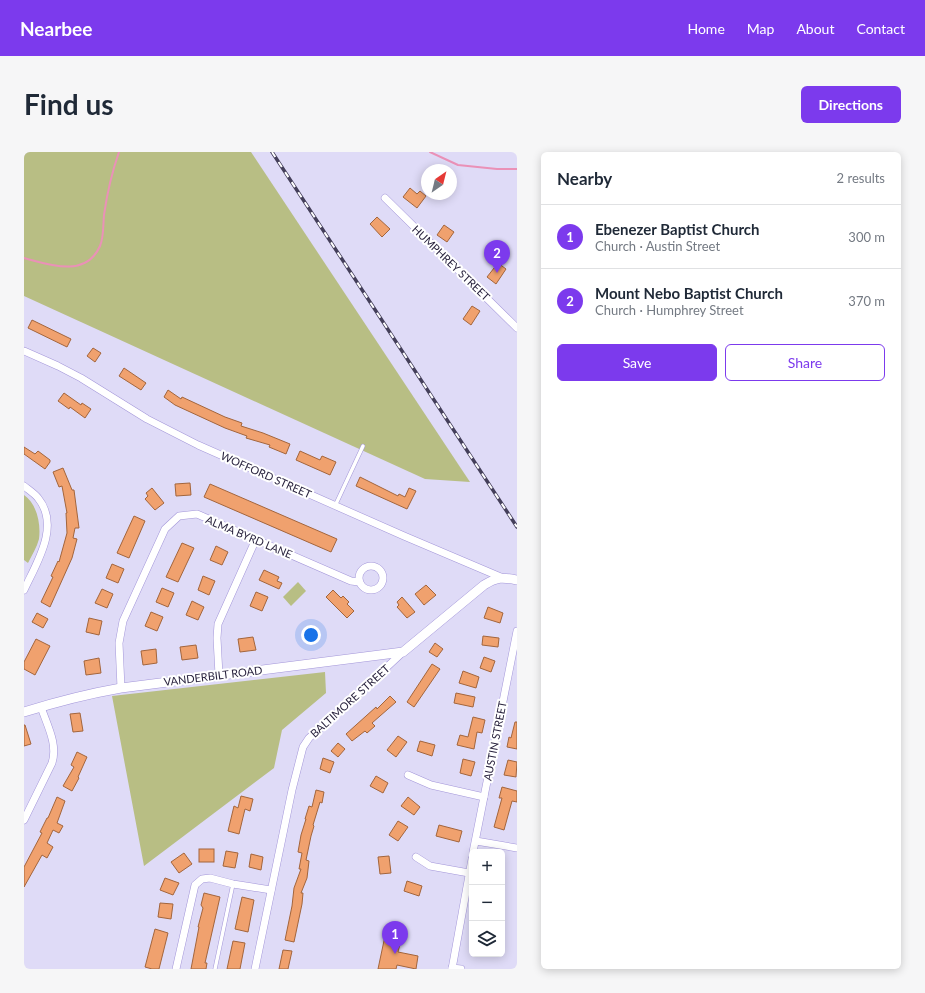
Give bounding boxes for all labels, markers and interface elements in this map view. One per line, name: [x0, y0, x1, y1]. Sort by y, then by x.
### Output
text: Nearbee: [20, 17, 92, 40]
text: Home: [687, 20, 725, 37]
text: Map: [747, 20, 774, 37]
text: About: [796, 20, 834, 37]
text: Contact: [856, 20, 905, 37]
button: Directions: [801, 86, 901, 123]
text: Find us: [24, 87, 114, 121]
north arrow: [421, 164, 457, 200]
text: Nearby: [557, 168, 612, 189]
text: 2 results: [837, 170, 885, 186]
text: Ebenezer Baptist Church: [595, 220, 759, 238]
street label: HUMPHREY STREET: [410, 222, 493, 303]
text: 1: [566, 229, 574, 245]
text: 300 m: [848, 229, 885, 245]
text: Church · Austin Street: [595, 238, 720, 254]
pin: 2: [484, 240, 510, 273]
text: Mount Nebo Baptist Church: [595, 284, 783, 302]
text: 2: [566, 293, 574, 309]
text: 370 m: [848, 293, 885, 309]
text: Church · Humphrey Street: [595, 302, 744, 318]
button: Save: [557, 344, 717, 381]
button: Share: [725, 344, 885, 381]
street label: WOFFORD STREET: [219, 449, 314, 501]
street label: ALMA BYRD LANE: [204, 512, 294, 561]
your location: [301, 625, 321, 645]
street label: BALTIMORE STREET: [307, 661, 392, 740]
street label: VANDERBILT ROAD: [163, 663, 263, 688]
street label: AUSTIN STREET: [480, 700, 509, 782]
map controls: [469, 849, 505, 957]
button: +: [469, 849, 505, 885]
button: −: [469, 885, 505, 921]
pin: 1: [382, 921, 408, 954]
button: layers: [469, 921, 505, 957]

